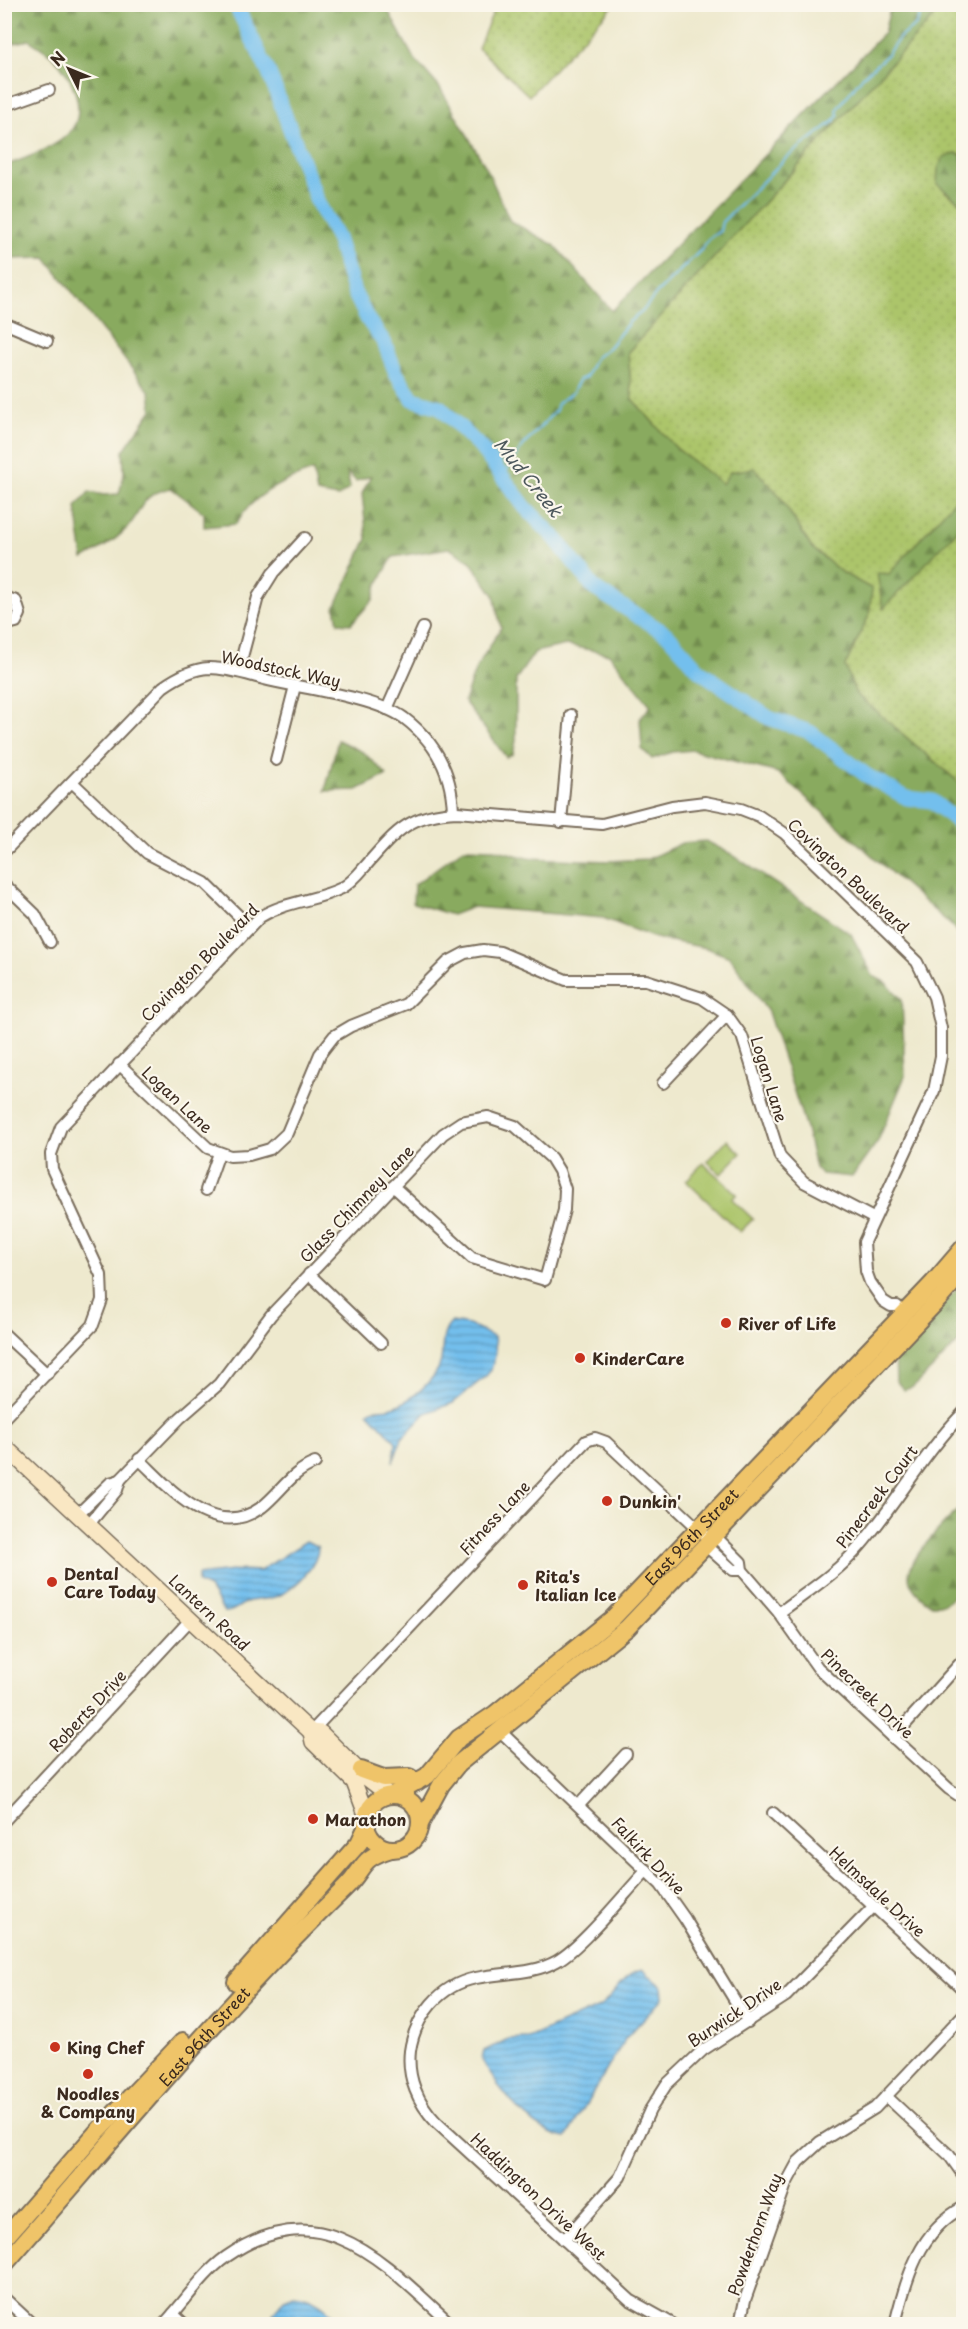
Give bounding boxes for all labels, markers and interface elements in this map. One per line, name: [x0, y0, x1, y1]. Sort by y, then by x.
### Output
north arrow: [39, 39, 99, 99]
text: N: [44, 45, 70, 71]
water label: Mud Creek: [488, 431, 570, 523]
street label: Woodstock Way: [219, 644, 343, 692]
street label: Covington Boulevard: [783, 812, 915, 938]
street label: Covington Boulevard: [134, 897, 264, 1027]
street label: Logan Lane: [745, 1033, 795, 1125]
street label: Logan Lane: [137, 1060, 219, 1138]
street label: Glass Chimney Lane: [293, 1139, 419, 1267]
place label: River of Life: [738, 1311, 836, 1335]
marker: River of Life: [719, 1316, 733, 1330]
place label: KinderCare: [592, 1346, 685, 1370]
marker: KinderCare: [573, 1351, 587, 1365]
street label: Pinecreek Court: [829, 1439, 923, 1552]
street label: Fitness Lane: [453, 1474, 535, 1560]
street label: East 96th Street: [639, 1482, 744, 1590]
place label: Dunkin': [619, 1489, 681, 1513]
marker: Dunkin': [600, 1494, 614, 1508]
place label: Dental Care Today: [64, 1561, 156, 1603]
place label: Rita's Italian Ice: [535, 1564, 617, 1606]
street label: Lantern Road: [164, 1568, 256, 1656]
marker: Dental Care Today: [45, 1575, 59, 1589]
marker: Rita's Italian Ice: [516, 1578, 530, 1592]
street label: Pinecreek Drive: [816, 1642, 920, 1744]
street label: Roberts Drive: [43, 1664, 131, 1756]
place label: Marathon: [325, 1807, 406, 1831]
street label: Falkirk Drive: [607, 1811, 691, 1899]
marker: Marathon: [306, 1812, 320, 1826]
street label: Helmsdale Drive: [825, 1840, 931, 1942]
street label: Burwick Drive: [682, 1972, 786, 2052]
street label: East 96th Street: [153, 1980, 256, 2091]
place label: King Chef: [67, 2035, 146, 2059]
marker: King Chef: [48, 2040, 62, 2054]
marker: Noodles & Company: [81, 2067, 95, 2081]
place label: Noodles & Company: [41, 2081, 135, 2123]
street label: Haddington Drive West: [466, 2127, 612, 2265]
street label: Powderhorn Way: [721, 2169, 787, 2299]

